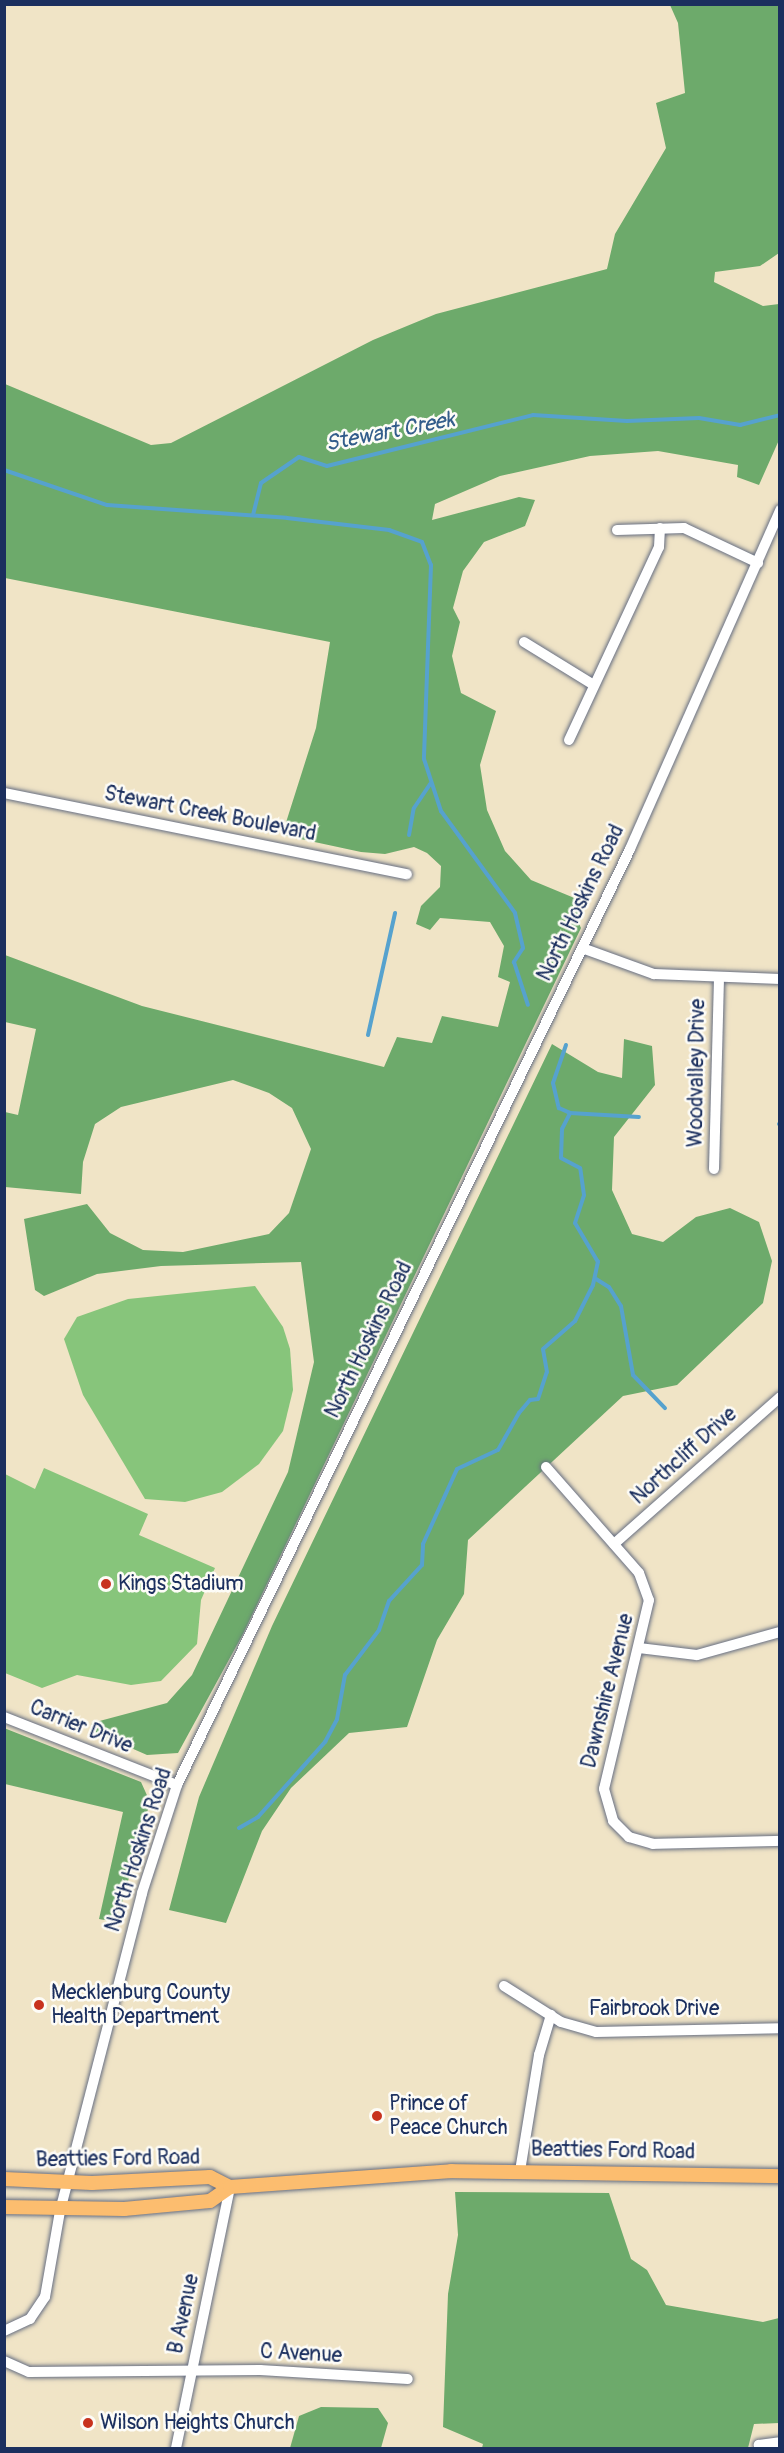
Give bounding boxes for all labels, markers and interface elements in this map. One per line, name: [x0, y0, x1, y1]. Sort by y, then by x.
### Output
water label: Stewart Creek: [323, 407, 457, 457]
street label: Stewart Creek Boulevard: [102, 781, 318, 847]
street label: North Hoskins Road: [532, 821, 630, 985]
street label: Woodvalley Drive: [683, 998, 711, 1148]
street label: North Hoskins Road: [320, 1258, 418, 1422]
street label: Northcliff Drive: [626, 1402, 742, 1510]
place label: Kings Stadium: [118, 1571, 244, 1597]
marker: Kings Stadium: [99, 1577, 113, 1591]
street label: Dawnshire Avenue: [577, 1611, 639, 1771]
street label: Carrier Drive: [26, 1695, 136, 1759]
street label: North Hoskins Road: [101, 1765, 177, 1935]
place label: Mecklenburg County Health Department: [51, 1980, 230, 2030]
street label: Fairbrook Drive: [589, 1996, 719, 2022]
marker: Mecklenburg County Health Department: [32, 1998, 46, 2012]
place label: Prince of Peace Church: [389, 2091, 508, 2141]
marker: Prince of Peace Church: [370, 2109, 384, 2123]
street label: Beatties Ford Road: [530, 2137, 696, 2165]
street label: Beatties Ford Road: [35, 2145, 201, 2173]
street label: B Avenue: [163, 2272, 205, 2356]
street label: C Avenue: [259, 2339, 343, 2369]
place label: Wilson Heights Church: [100, 2410, 295, 2436]
marker: Wilson Heights Church: [81, 2416, 95, 2430]

